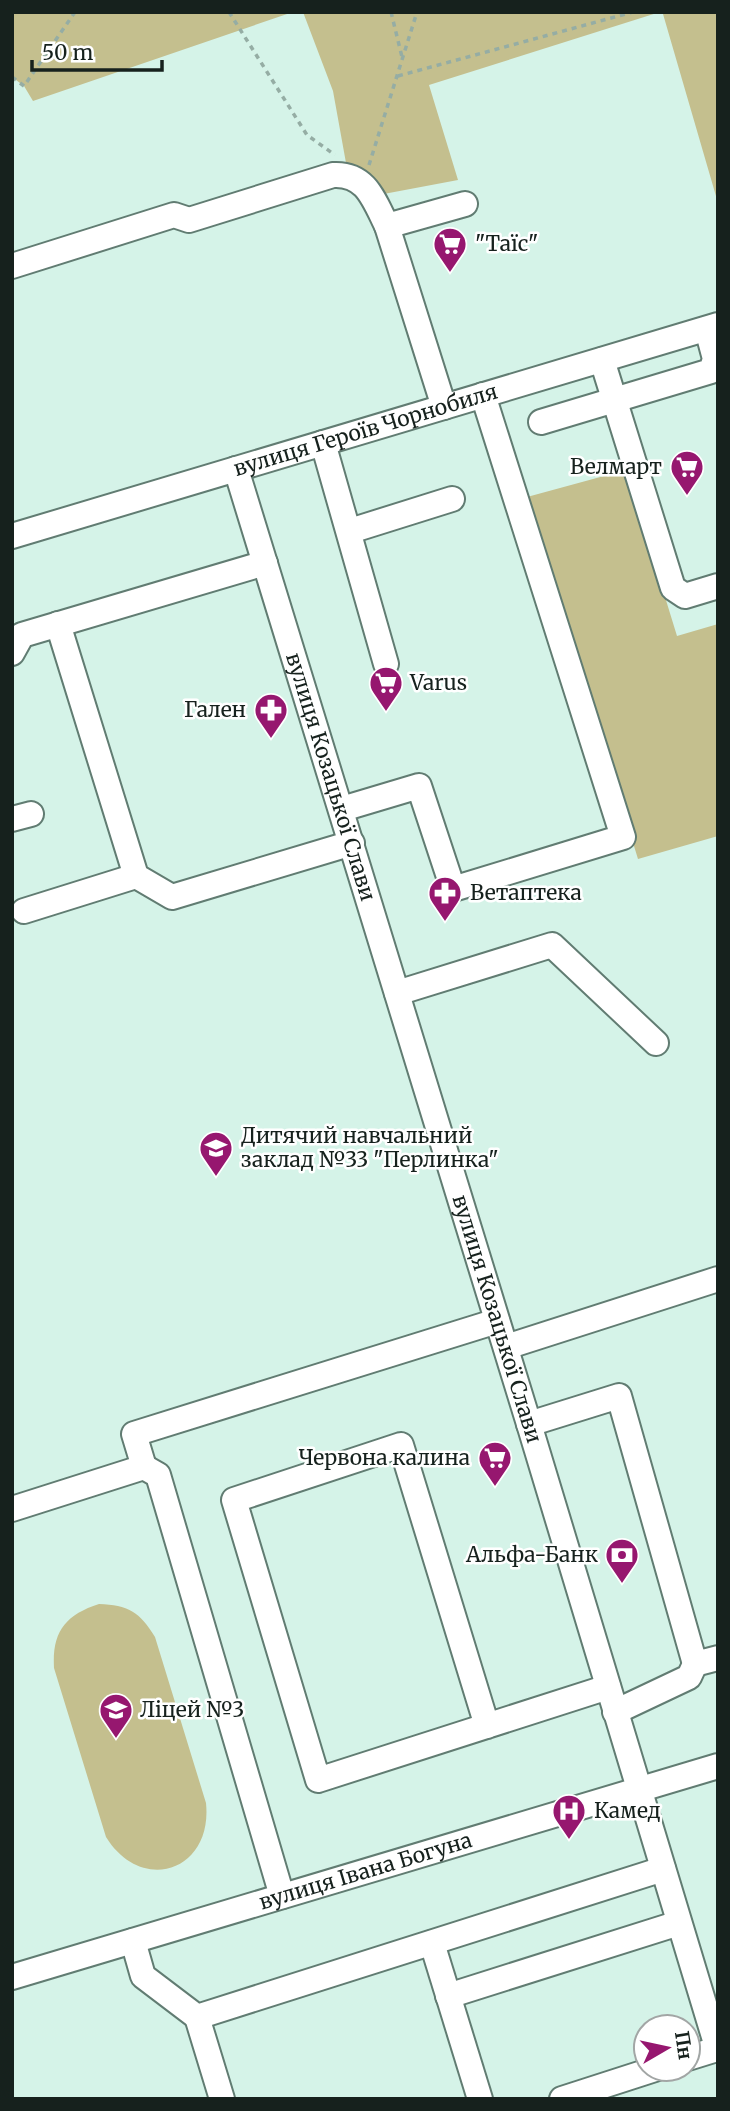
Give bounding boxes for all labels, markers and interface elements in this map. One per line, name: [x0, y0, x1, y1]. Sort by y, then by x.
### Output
scale bar: [32, 28, 161, 72]
text: 50 m: [42, 39, 93, 66]
supermarket icon: "Таїс": [431, 225, 469, 274]
place label: "Таїс": [475, 230, 539, 257]
street label: вулиця Героїв Чорнобиля: [230, 378, 501, 482]
supermarket icon: Велмарт: [668, 448, 706, 497]
place label: Велмарт: [570, 453, 662, 480]
street label: вулиця Козацької Слави: [280, 649, 382, 904]
supermarket icon: Varus: [367, 664, 405, 713]
place label: Varus: [409, 669, 467, 696]
pharmacy icon: Гален: [252, 691, 290, 740]
place label: Гален: [184, 696, 246, 723]
pharmacy icon: Ветаптека: [426, 874, 464, 923]
place label: Ветаптека: [470, 879, 582, 906]
place label: Дитячий навчальний заклад №33 "Перлинка": [241, 1122, 499, 1173]
school or university icon: Дитячий навчальний заклад №33 "Перлинка": [197, 1129, 235, 1178]
street label: вулиця Козацької Слави: [446, 1191, 548, 1446]
supermarket icon: Червона калина: [476, 1439, 514, 1488]
place label: Червона калина: [299, 1444, 470, 1471]
bank icon: Альфа-Банк: [603, 1536, 641, 1585]
place label: Альфа-Банк: [465, 1541, 598, 1568]
school or university icon: Ліцей №3: [97, 1691, 135, 1740]
place label: Ліцей №3: [140, 1696, 244, 1723]
hospital icon: Камед: [550, 1792, 588, 1841]
place label: Камед: [594, 1797, 661, 1824]
street label: вулиця Івана Богуна: [256, 1826, 475, 1915]
north arrow: [632, 2013, 702, 2083]
text: Пн: [670, 2029, 698, 2061]

